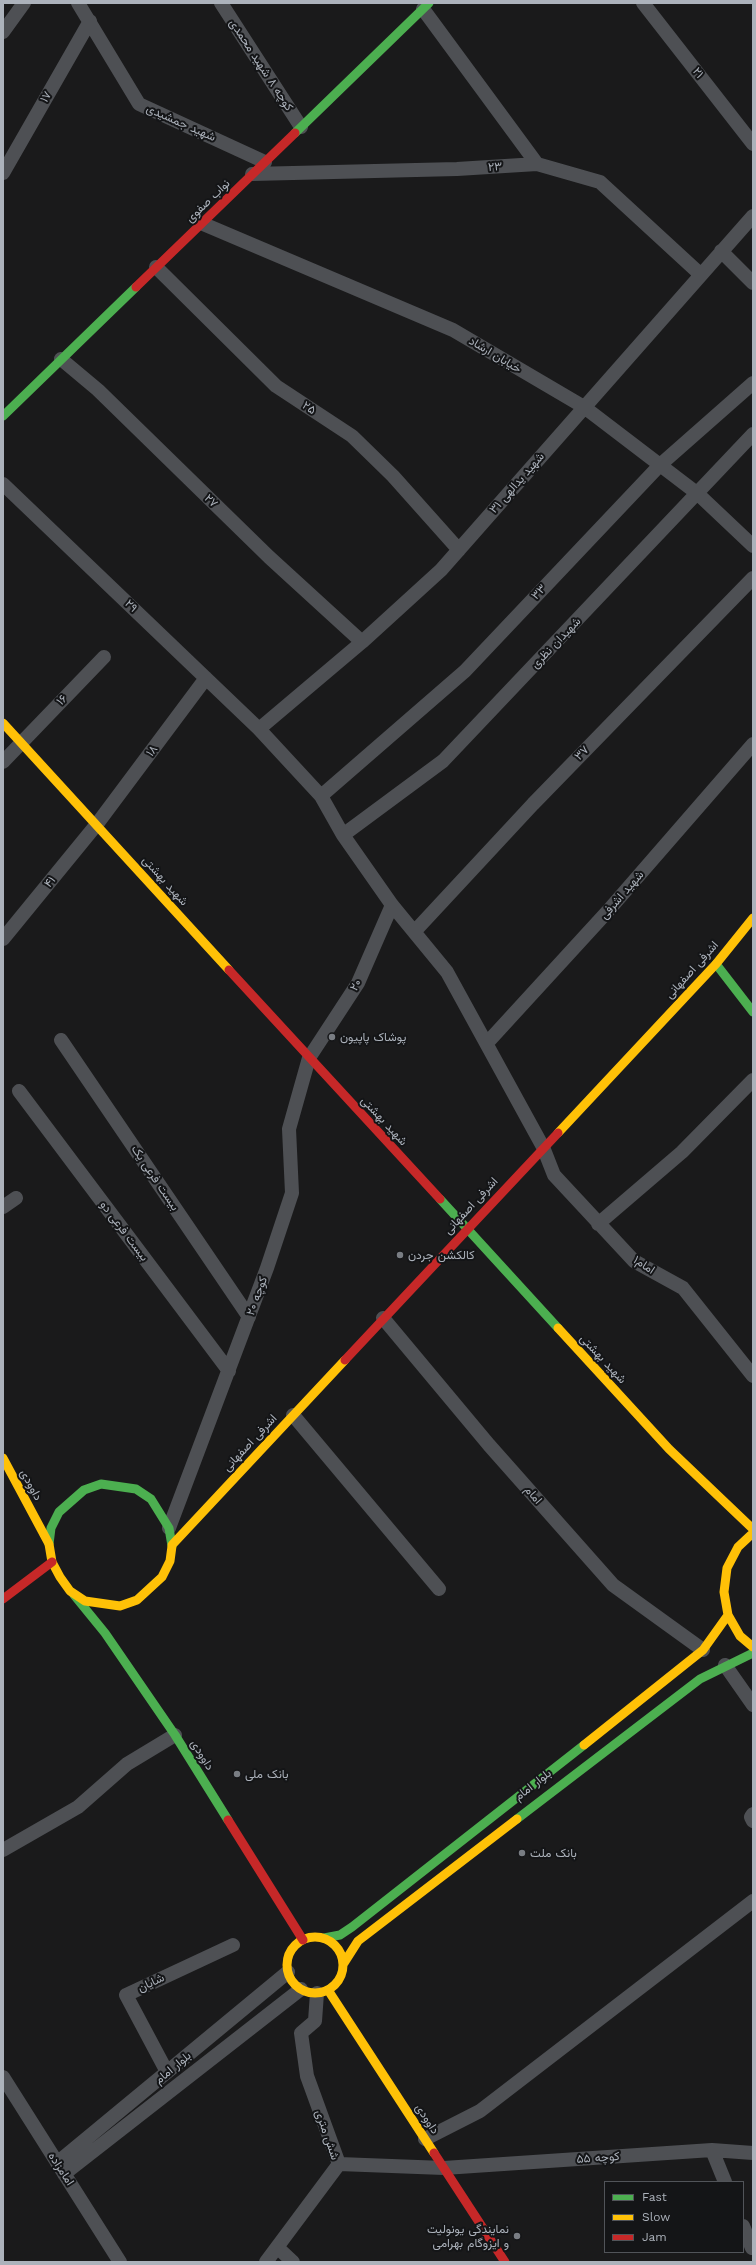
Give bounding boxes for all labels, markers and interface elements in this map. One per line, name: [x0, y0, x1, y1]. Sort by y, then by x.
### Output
street label: کوچه ۸ شهید محمدی: [226, 16, 296, 114]
street label: ۲۱: [689, 65, 707, 81]
street label: ۱۷: [37, 89, 55, 105]
street label: شهید جمشیدی: [144, 101, 218, 145]
street label: ۲۳: [487, 159, 503, 175]
street label: نواب صفوی: [183, 176, 233, 226]
street label: خیابان ارشاد: [466, 334, 524, 376]
street label: ۲۵: [299, 398, 319, 418]
street label: ۳۱ شهید یدالهی: [487, 449, 547, 517]
street label: ۲۷: [201, 491, 221, 511]
street label: ۳۳: [528, 581, 550, 603]
street label: ۲۹: [122, 597, 140, 615]
street label: شهیدان نظری: [528, 614, 584, 672]
street label: ۱۶: [54, 692, 70, 708]
street label: ۱۸: [143, 742, 161, 760]
street label: ۳۷: [572, 743, 592, 763]
street label: شهید بهشتی: [139, 853, 191, 909]
street label: شهید اشرفی: [597, 868, 647, 922]
street label: ۴۱: [41, 873, 59, 891]
street label: اشرفی اصفهانی: [662, 938, 722, 1002]
street label: ۲۰: [347, 977, 365, 993]
place label: پوشاک پاپیون: [340, 1030, 406, 1044]
marker: پوشاک پاپیون: [327, 1032, 337, 1042]
street label: شهید بهشتی: [358, 1093, 410, 1149]
street label: بیست فرعی یک: [128, 1143, 182, 1213]
street label: اشرفی اصفهانی: [441, 1175, 501, 1237]
street label: بیست فرعی دو: [97, 1198, 151, 1264]
place label: کالکشن جردن: [408, 1248, 475, 1262]
marker: کالکشن جردن: [395, 1250, 405, 1260]
street label: امام۱: [630, 1253, 658, 1277]
street label: کوچه ۲۰: [243, 1275, 271, 1317]
street label: شهید بهشتی: [577, 1331, 629, 1387]
street label: اشرفی اصفهانی: [220, 1412, 280, 1474]
street label: داوودی: [17, 1467, 45, 1503]
street label: امام: [521, 1483, 545, 1507]
street label: داوودی: [187, 1737, 217, 1773]
street label: بلوار امام: [512, 1766, 554, 1804]
place label: بانک ملی: [245, 1767, 288, 1781]
marker: بانک ملی: [232, 1769, 242, 1779]
place label: بانک ملت: [530, 1846, 577, 1860]
marker: بانک ملت: [517, 1848, 527, 1858]
street label: شایان: [135, 1971, 167, 1995]
street label: بلوار امام: [152, 2049, 194, 2087]
street label: داوودی: [412, 2101, 442, 2137]
street label: شش متری: [312, 2108, 342, 2162]
street label: کوچه ۵۵: [576, 2149, 620, 2167]
street label: امامزاده: [45, 2150, 77, 2188]
legend: [604, 2181, 744, 2253]
text: Fast: [642, 2190, 667, 2204]
text: Slow: [642, 2210, 670, 2224]
place label: نمایندگی یونولیت و ایزوگام بهرامی: [427, 2222, 509, 2250]
text: Jam: [642, 2230, 667, 2244]
marker: نمایندگی یونولیت و ایزوگام بهرامی: [512, 2231, 522, 2241]

